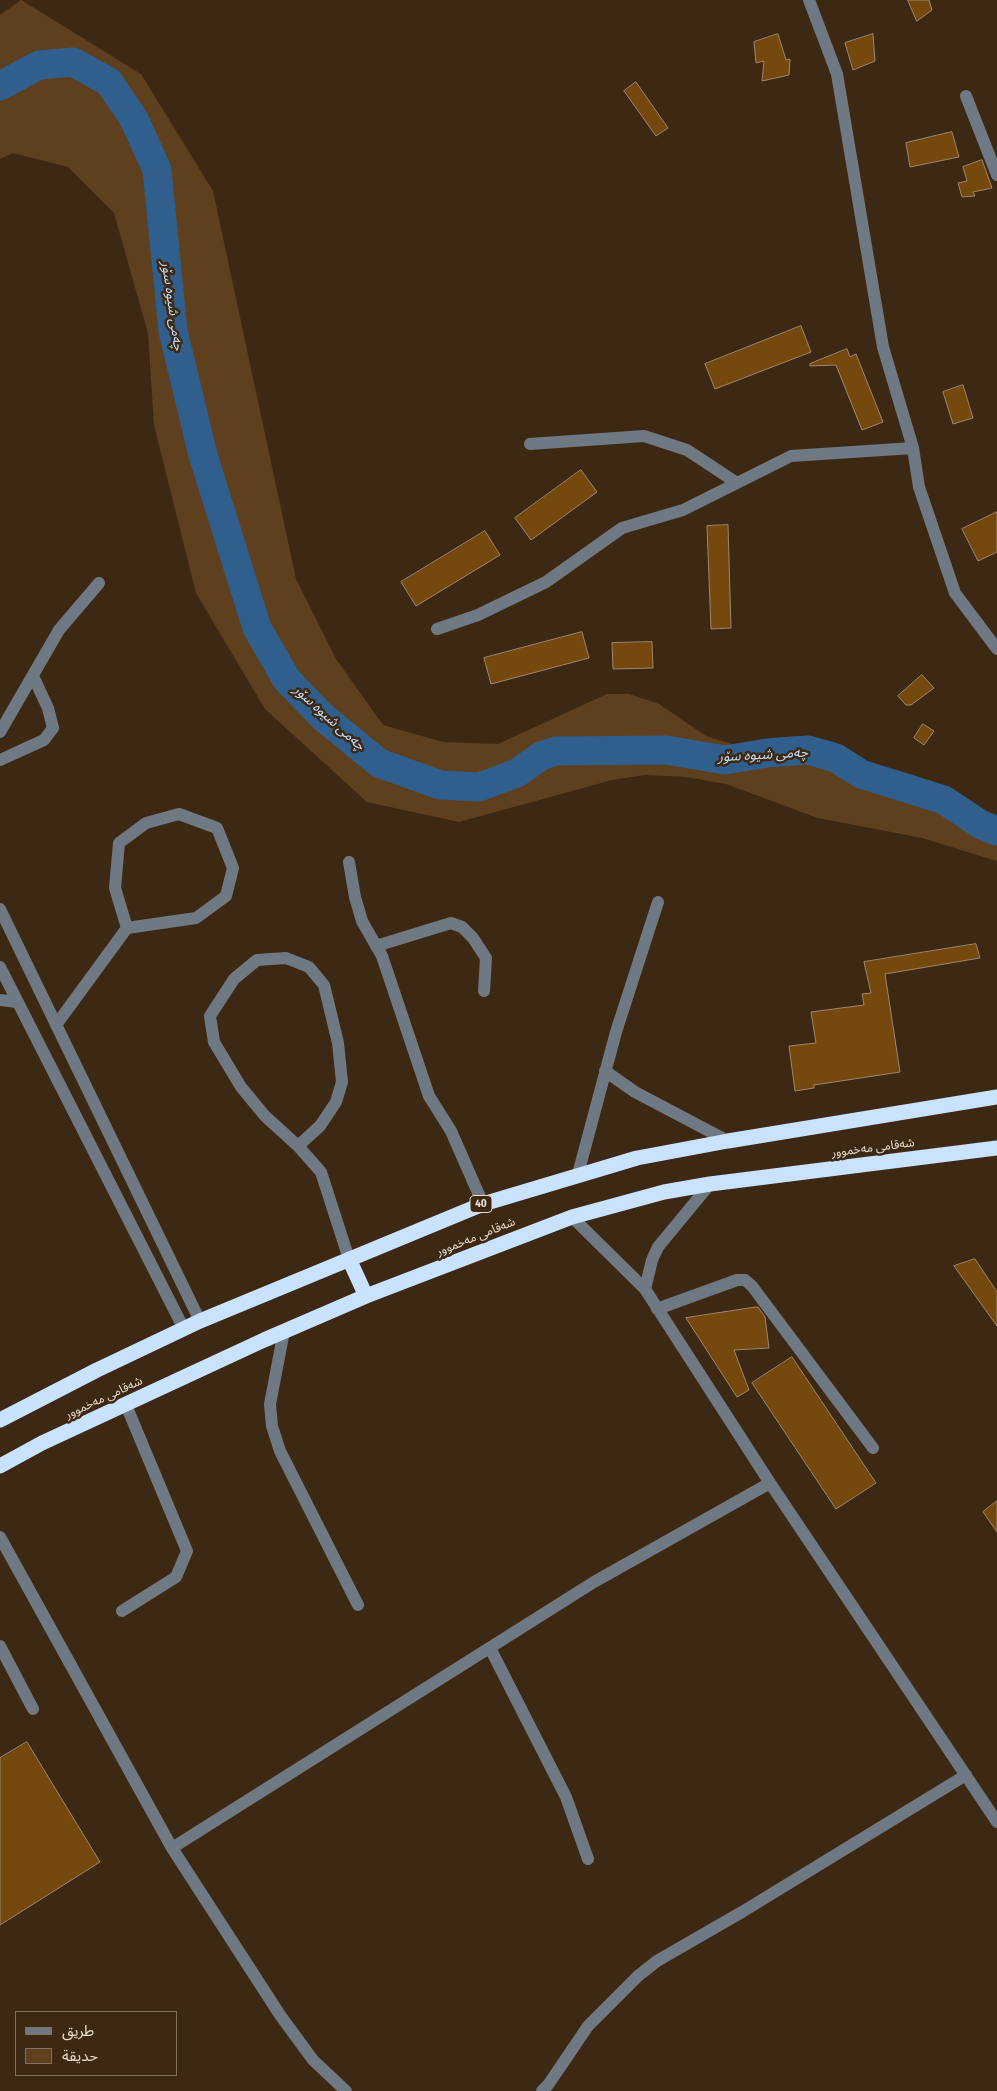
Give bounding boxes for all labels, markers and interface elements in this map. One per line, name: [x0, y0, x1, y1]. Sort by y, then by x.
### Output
water label: چەمی شیوە سۆر: [157, 260, 187, 352]
water label: چەمی شیوە سۆر: [290, 682, 368, 754]
water label: چەمی شیوە سۆر: [717, 744, 809, 766]
street label: شەقامی مەخموور: [831, 1136, 915, 1160]
road number: 40: [470, 1196, 492, 1212]
street label: شەقامی مەخموور: [435, 1215, 517, 1259]
street label: شەقامی مەخموور: [63, 1374, 145, 1422]
legend: [15, 2011, 178, 2076]
text: طريق: [62, 2022, 94, 2040]
text: حديقة: [62, 2047, 98, 2065]

